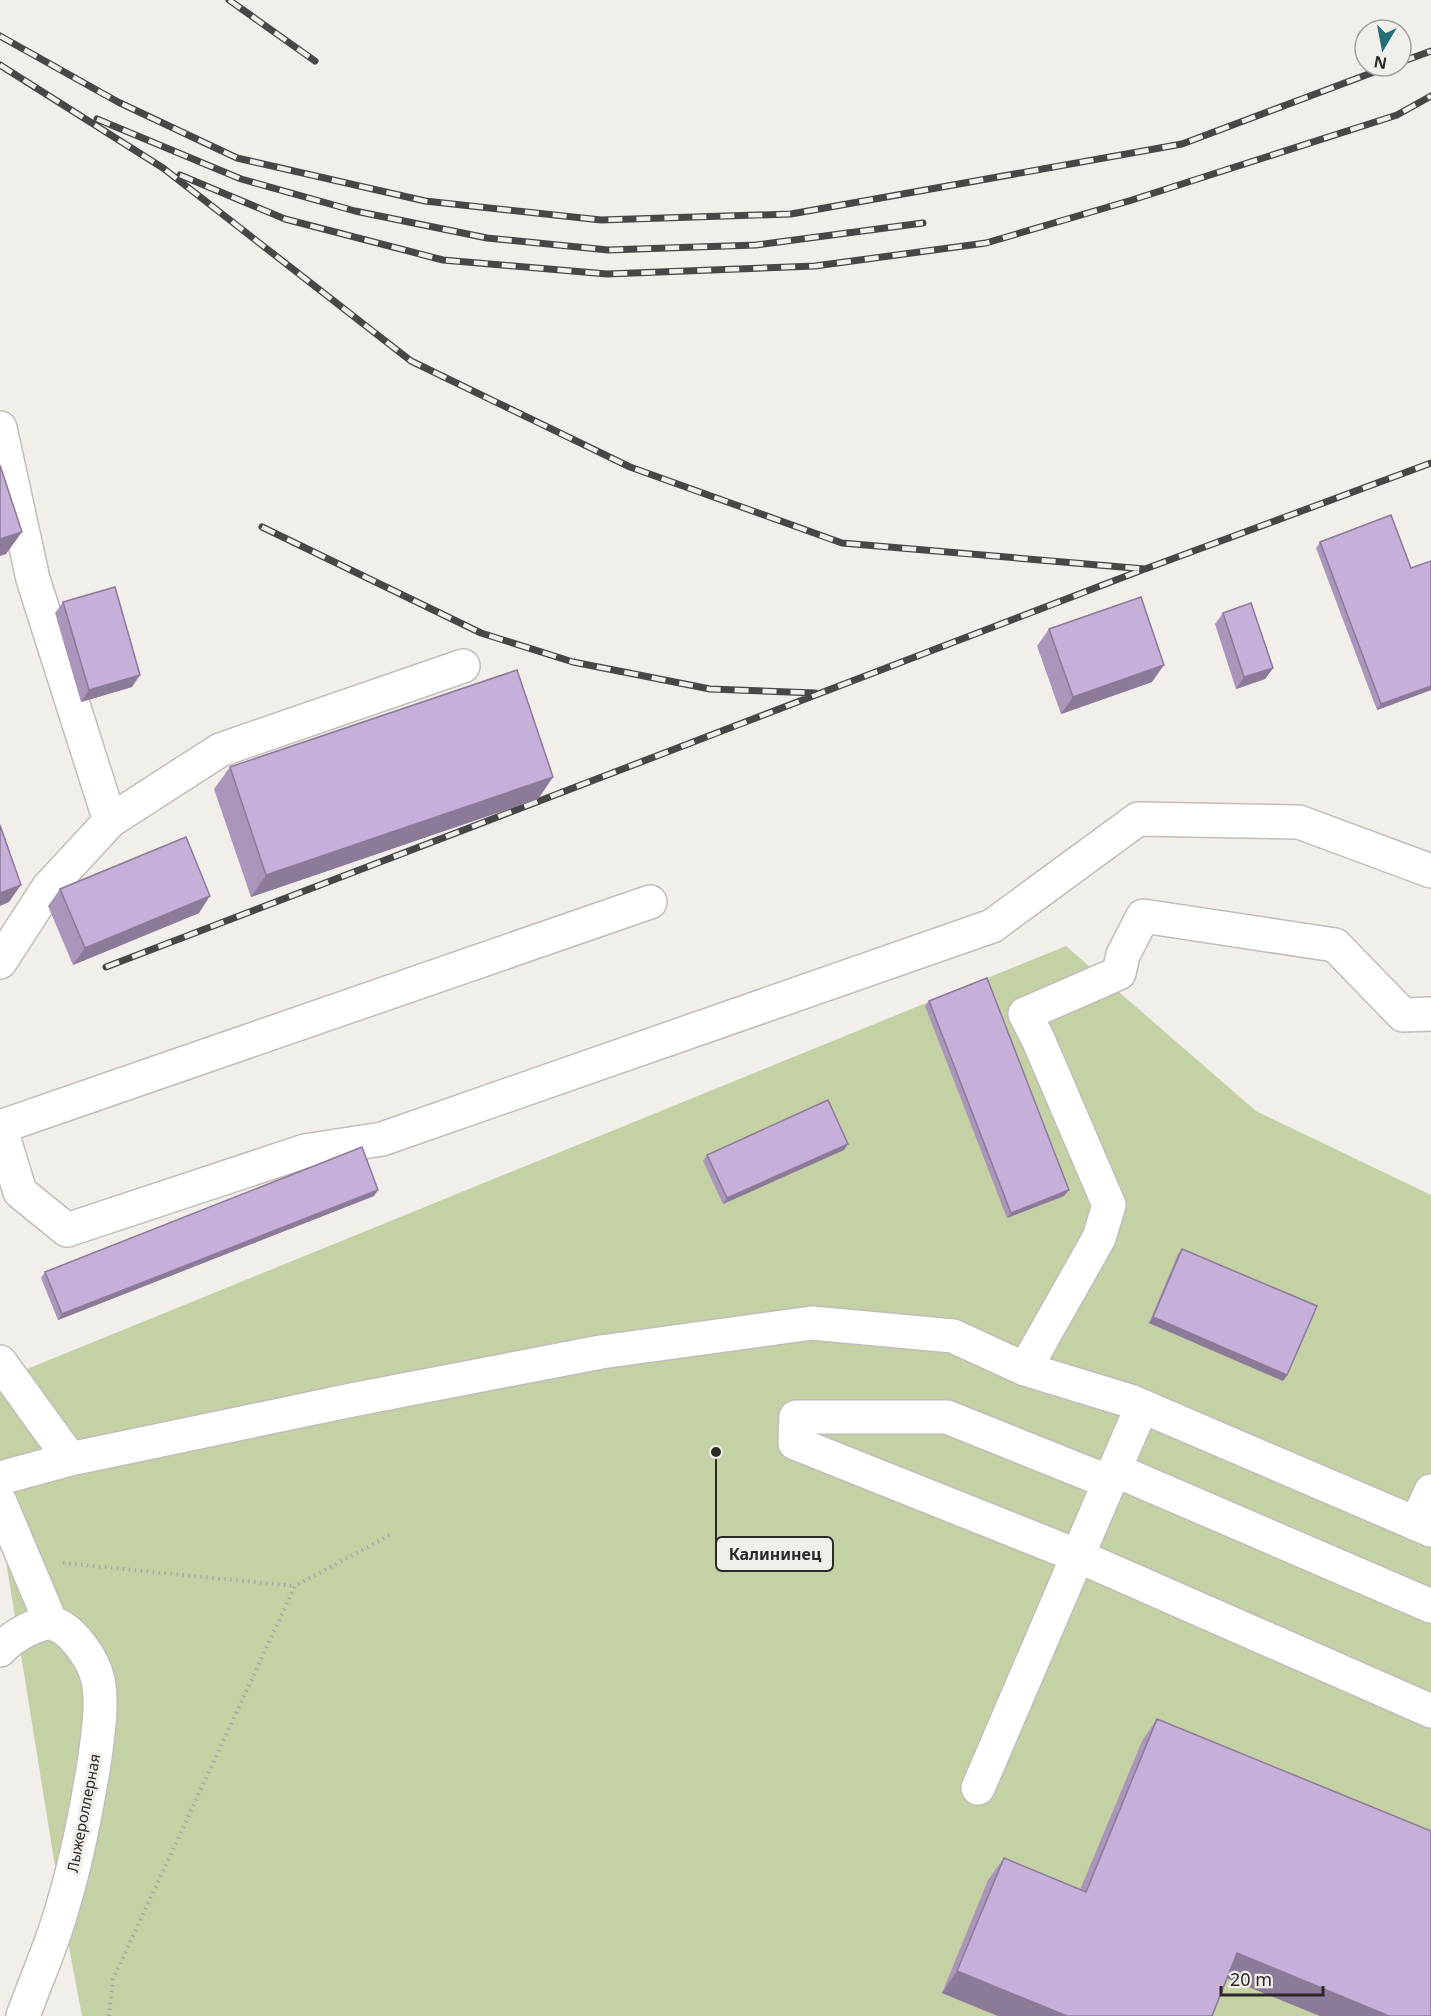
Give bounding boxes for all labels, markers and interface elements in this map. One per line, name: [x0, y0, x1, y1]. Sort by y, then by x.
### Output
north arrow: [1353, 18, 1413, 78]
text: N: [1372, 51, 1389, 75]
callout: Калининец: [716, 1537, 833, 1571]
text: Калининец: [729, 1543, 822, 1565]
street label: Лыжероллерная: [62, 1752, 104, 1874]
scale bar: [1221, 1959, 1323, 1997]
text: 20 m: [1230, 1967, 1272, 1991]

